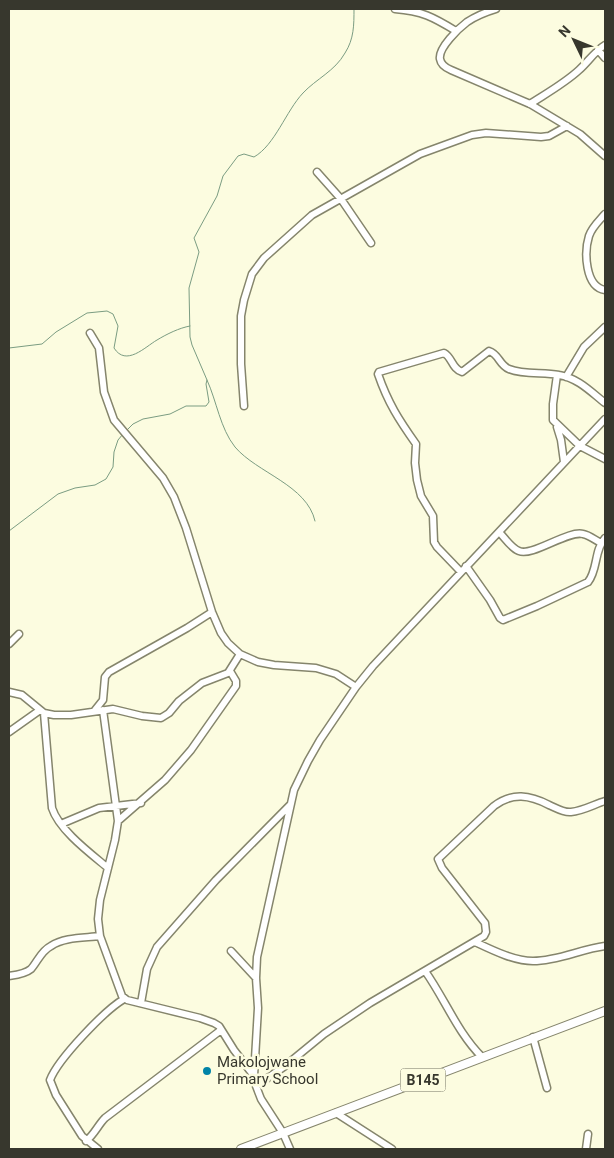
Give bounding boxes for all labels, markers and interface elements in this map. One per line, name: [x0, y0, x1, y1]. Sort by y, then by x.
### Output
north arrow: [549, 15, 599, 65]
text: N: [555, 22, 574, 40]
place label: Makolojwane Primary School: [217, 1053, 318, 1088]
marker: Makolojwane Primary School: [201, 1065, 213, 1077]
road number: B145: [400, 1068, 446, 1092]

